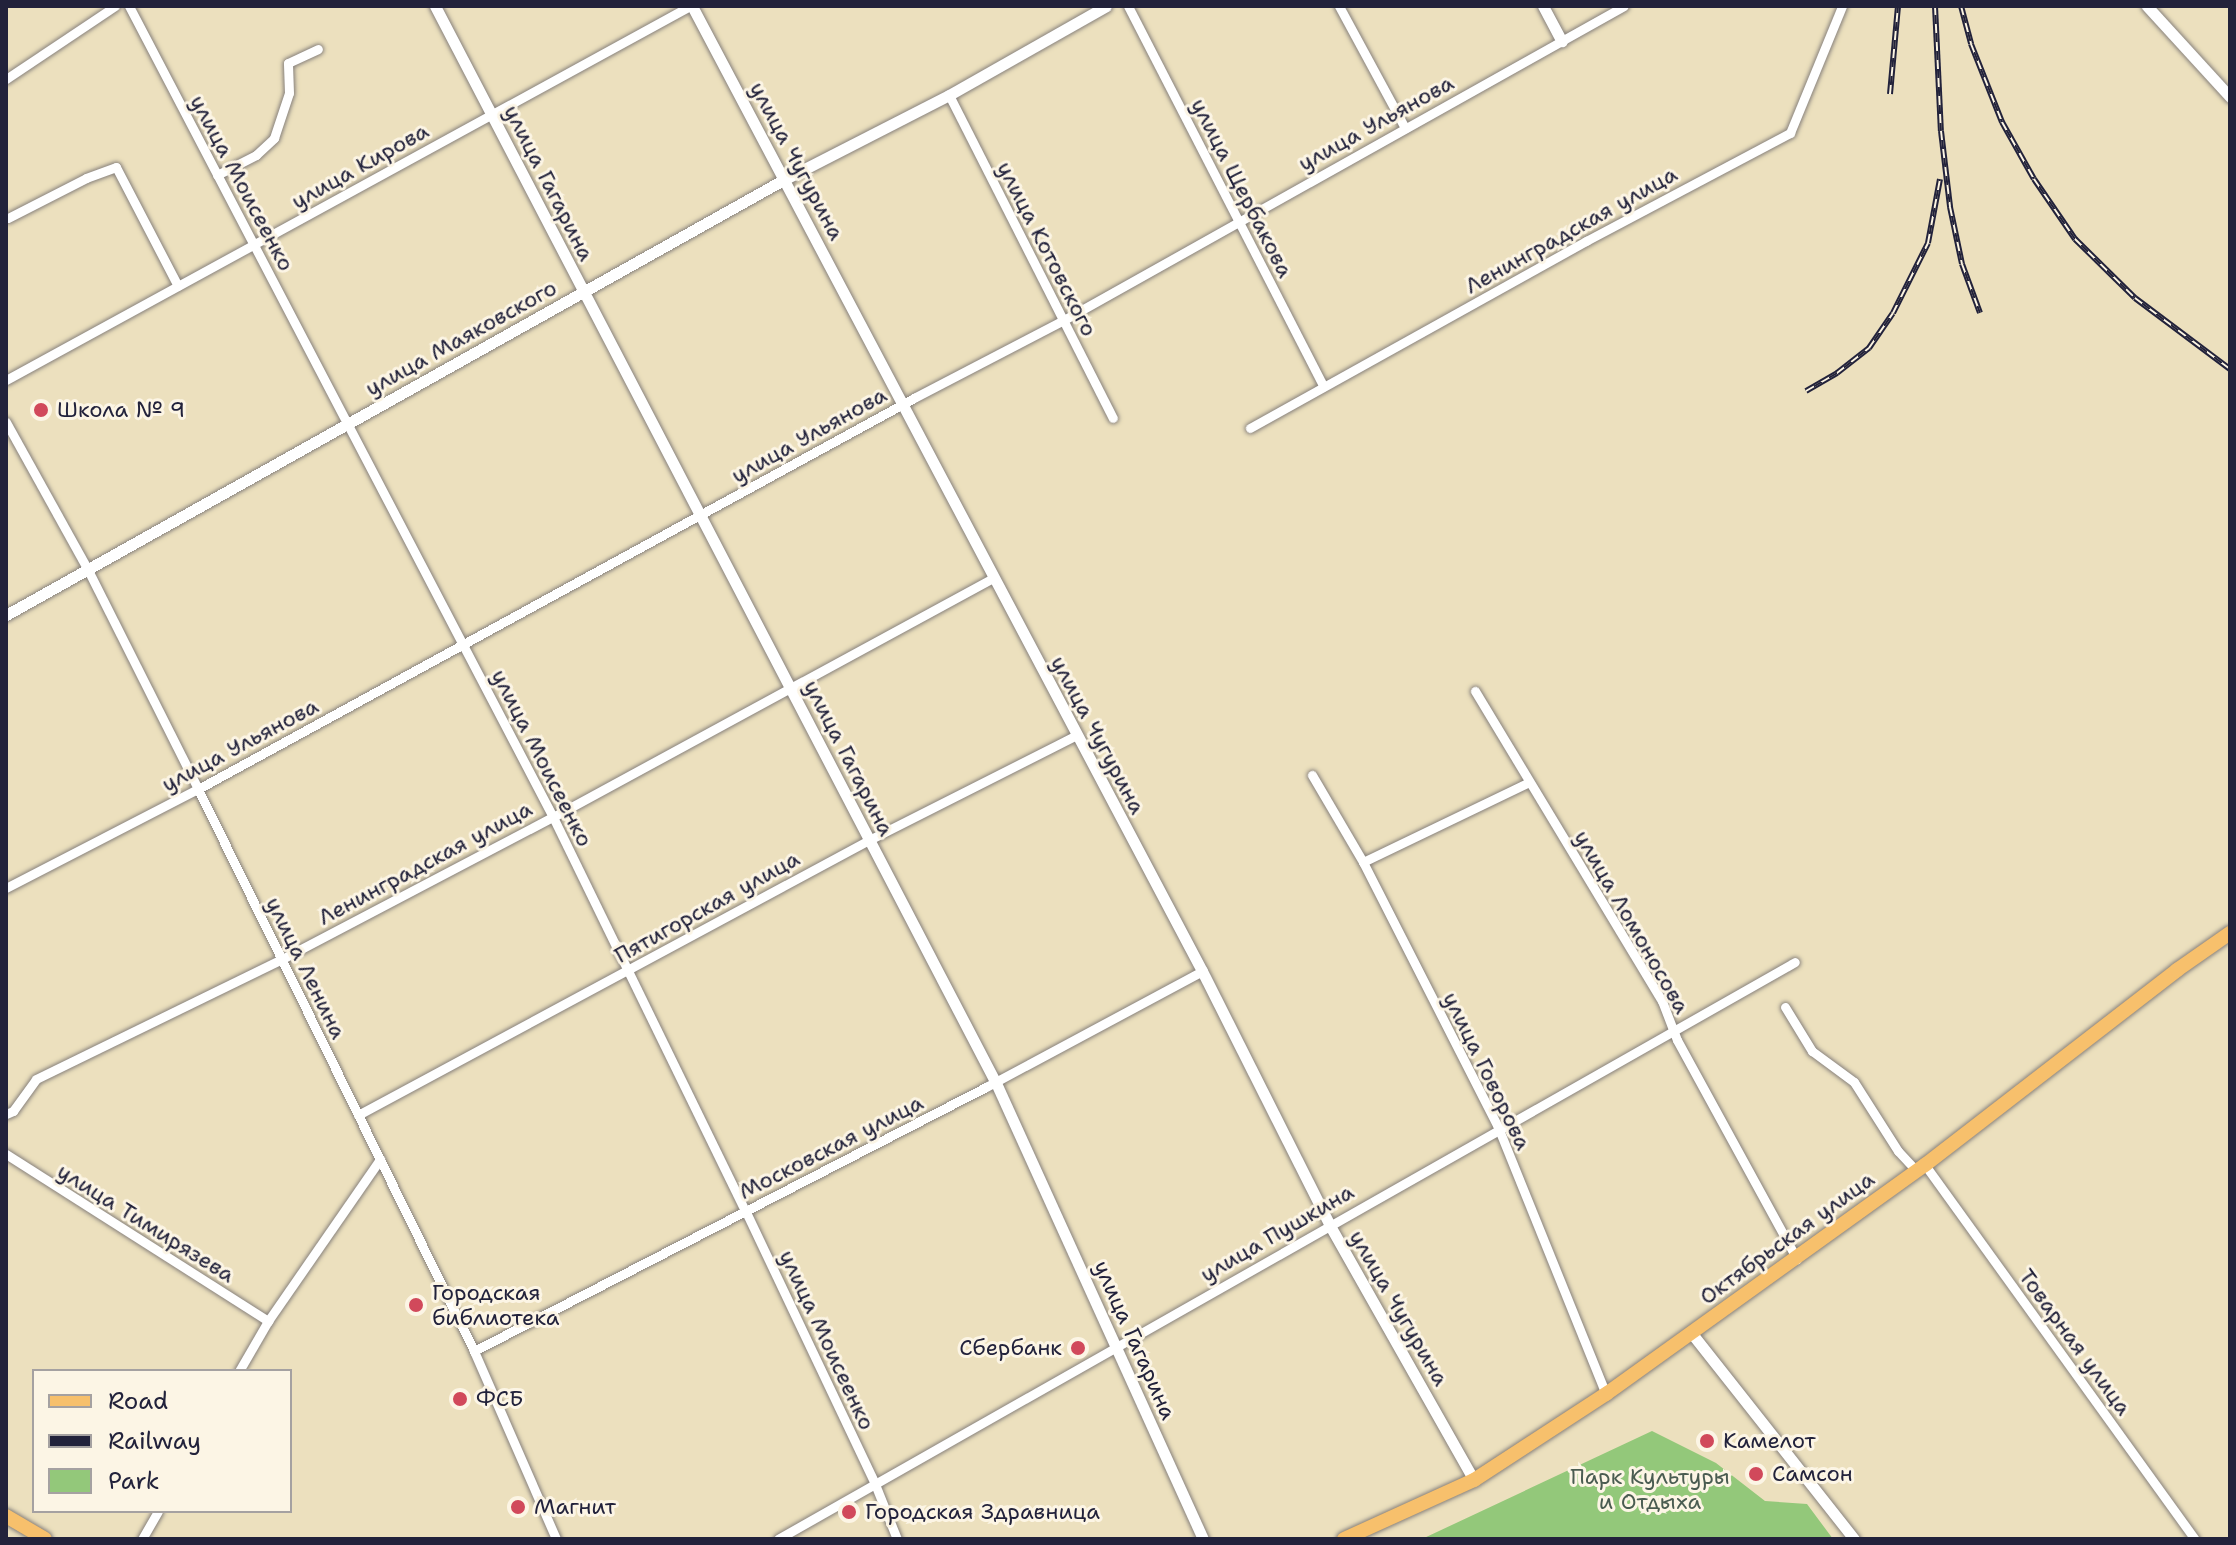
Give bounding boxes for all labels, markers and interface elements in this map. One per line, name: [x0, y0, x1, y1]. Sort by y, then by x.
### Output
street label: улица Ульянова: [1294, 69, 1458, 177]
street label: улица Чугурина: [744, 77, 850, 245]
street label: улица Моисеенко: [185, 91, 299, 275]
street label: улица Щербакова: [1185, 94, 1299, 282]
street label: улица Гагарина: [498, 101, 600, 265]
street label: улица Кирова: [287, 117, 433, 215]
street label: улица Котовского: [992, 157, 1102, 341]
street label: Ленинградская улица: [1460, 161, 1682, 299]
street label: улица Маяковского: [361, 274, 561, 402]
street label: улица Ульянова: [727, 381, 891, 489]
place label: Школа № 9: [57, 397, 185, 423]
marker: Школа № 9: [32, 401, 50, 419]
street label: улица Чугурина: [1045, 651, 1151, 819]
street label: улица Моисеенко: [486, 665, 598, 851]
street label: улица Гагарина: [798, 676, 900, 840]
street label: улица Ульянова: [157, 693, 323, 797]
street label: Ленинградская улица: [314, 795, 536, 931]
street label: улица Ломоносова: [1569, 826, 1695, 1018]
street label: Пятигорская улица: [610, 845, 804, 969]
street label: улица Ленина: [260, 893, 352, 1043]
street label: улица Говорова: [1437, 988, 1537, 1154]
street label: Московская улица: [734, 1089, 928, 1205]
street label: улица Тимирязева: [53, 1158, 239, 1288]
street label: Октябрьская улица: [1695, 1166, 1879, 1310]
street label: улица Пушкина: [1196, 1178, 1358, 1288]
street label: улица Чугурина: [1344, 1226, 1454, 1390]
street label: улица Моисеенко: [774, 1246, 880, 1434]
street label: улица Гагарина: [1088, 1256, 1182, 1424]
street label: Товарная улица: [2013, 1264, 2137, 1420]
place label: Городская библиотека: [432, 1279, 559, 1330]
marker: Городская библиотека: [407, 1296, 425, 1314]
place label: Сбербанк: [959, 1335, 1062, 1361]
marker: Сбербанк: [1069, 1339, 1087, 1357]
legend: [32, 1369, 292, 1513]
text: Road: [108, 1385, 168, 1417]
place label: ФСБ: [476, 1386, 524, 1412]
marker: ФСБ: [451, 1390, 469, 1408]
text: Railway: [108, 1425, 201, 1457]
place label: Камелот: [1723, 1428, 1816, 1454]
marker: Камелот: [1698, 1432, 1716, 1450]
place label: Самсон: [1772, 1461, 1853, 1487]
park label: Парк Культуры и Отдыха: [1570, 1463, 1730, 1514]
text: Park: [108, 1465, 160, 1497]
marker: Самсон: [1747, 1465, 1765, 1483]
place label: Магнит: [534, 1494, 616, 1520]
marker: Магнит: [509, 1498, 527, 1516]
place label: Городская Здравница: [865, 1499, 1100, 1525]
marker: Городская Здравница: [840, 1503, 858, 1521]

